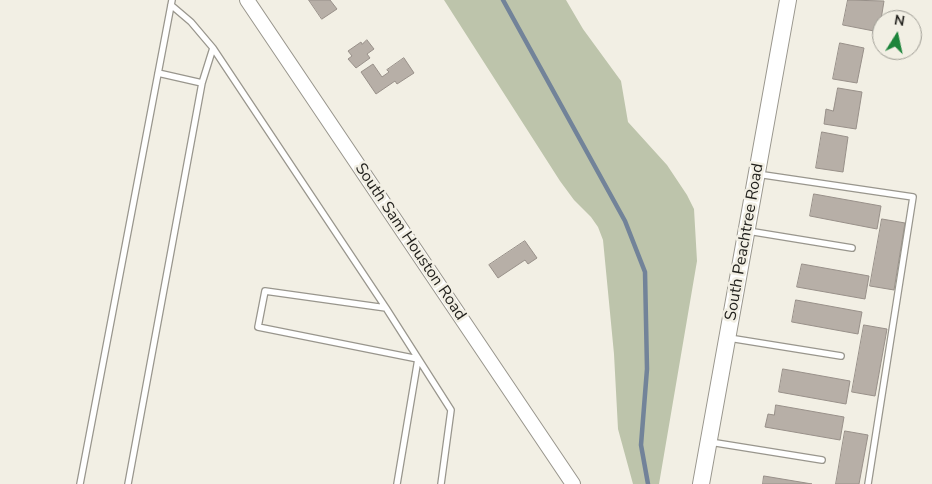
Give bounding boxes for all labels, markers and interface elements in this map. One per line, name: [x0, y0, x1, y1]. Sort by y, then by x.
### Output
north arrow: [872, 10, 922, 60]
text: N: [893, 10, 906, 31]
street label: South Sam Houston Road: [350, 160, 470, 324]
street label: South Peachtree Road: [722, 162, 768, 322]

